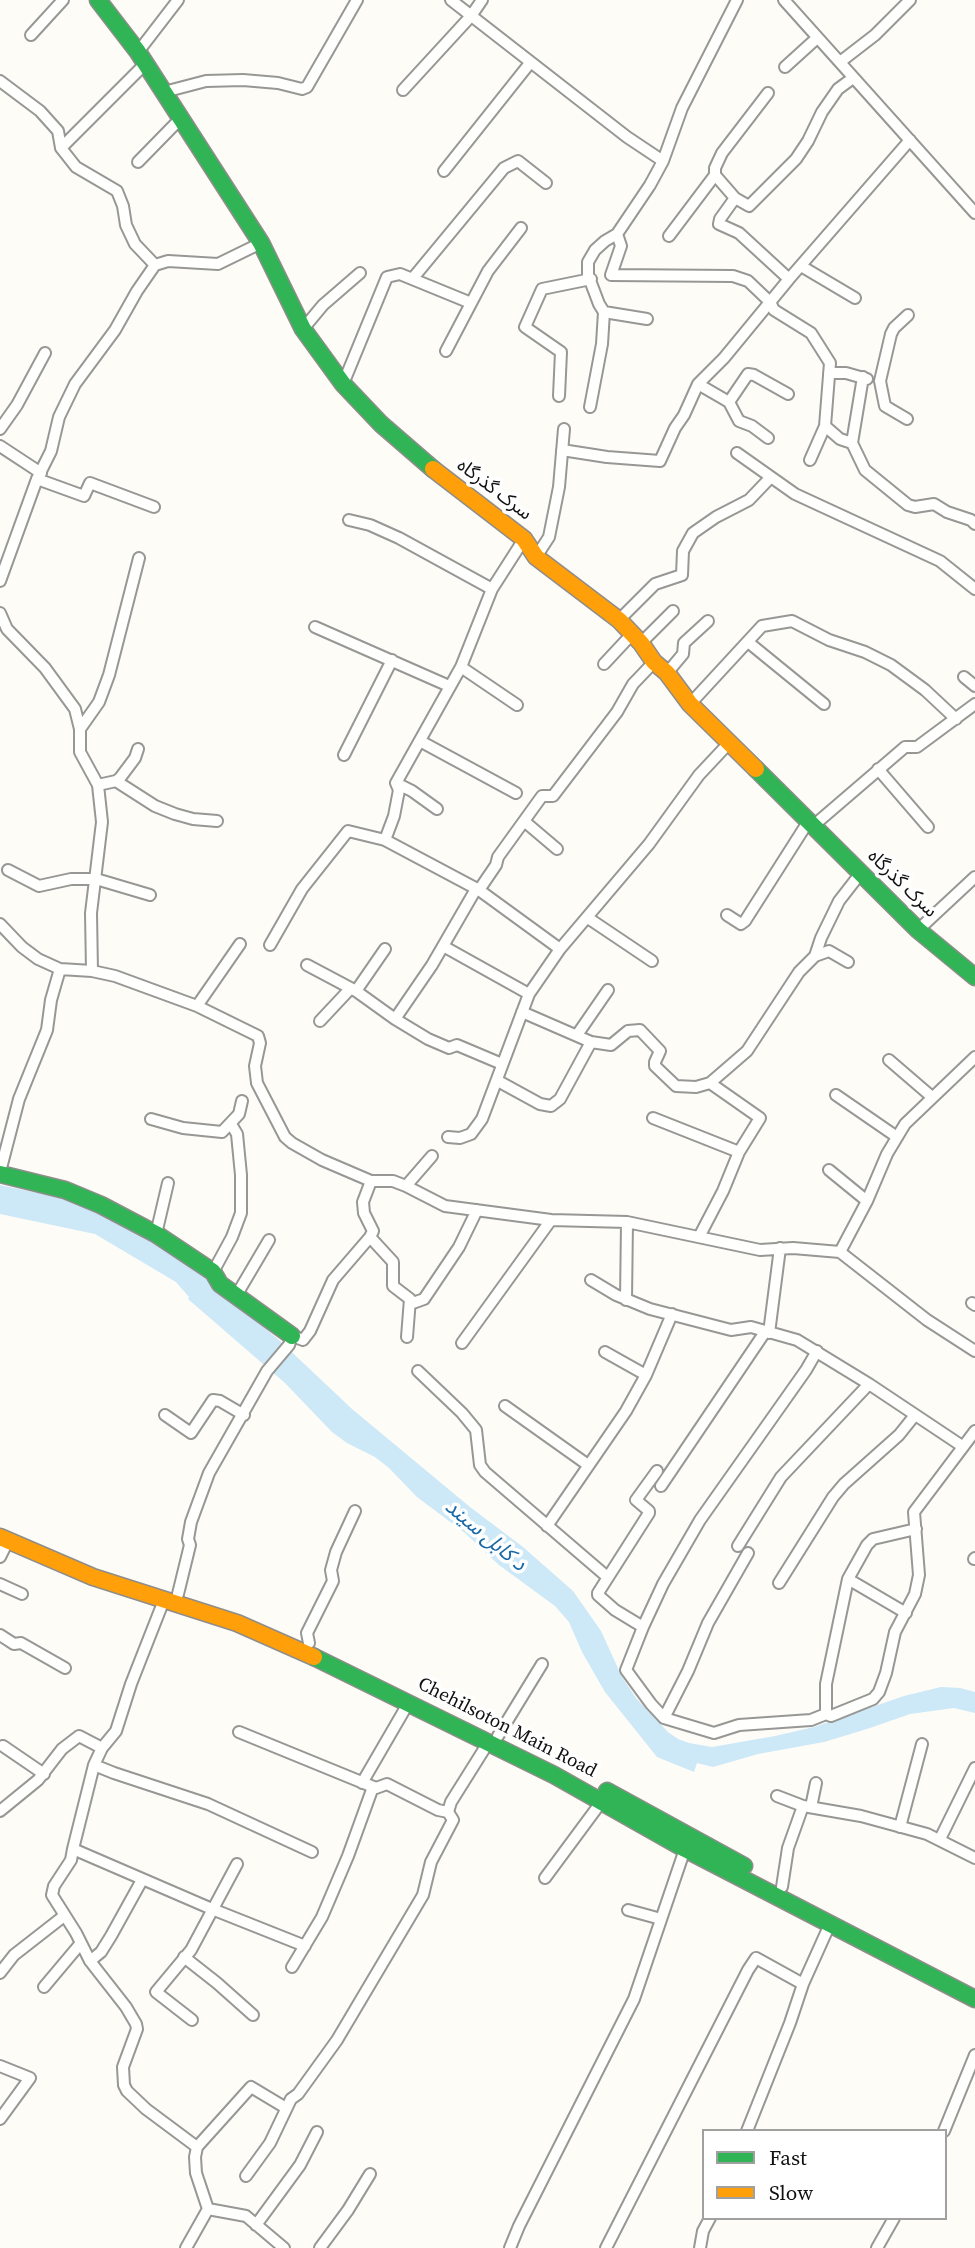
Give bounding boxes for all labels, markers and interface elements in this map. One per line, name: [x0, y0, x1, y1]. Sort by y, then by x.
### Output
street label: سرک گذرگاه: [452, 454, 536, 526]
street label: سرک گذرگاه: [862, 845, 942, 923]
water label: د کابل سيند: [439, 1495, 531, 1577]
street label: Chehilsoton Main Road: [414, 1673, 600, 1783]
legend: [702, 2129, 947, 2220]
text: Fast: [769, 2143, 807, 2172]
text: Slow: [769, 2178, 813, 2207]

